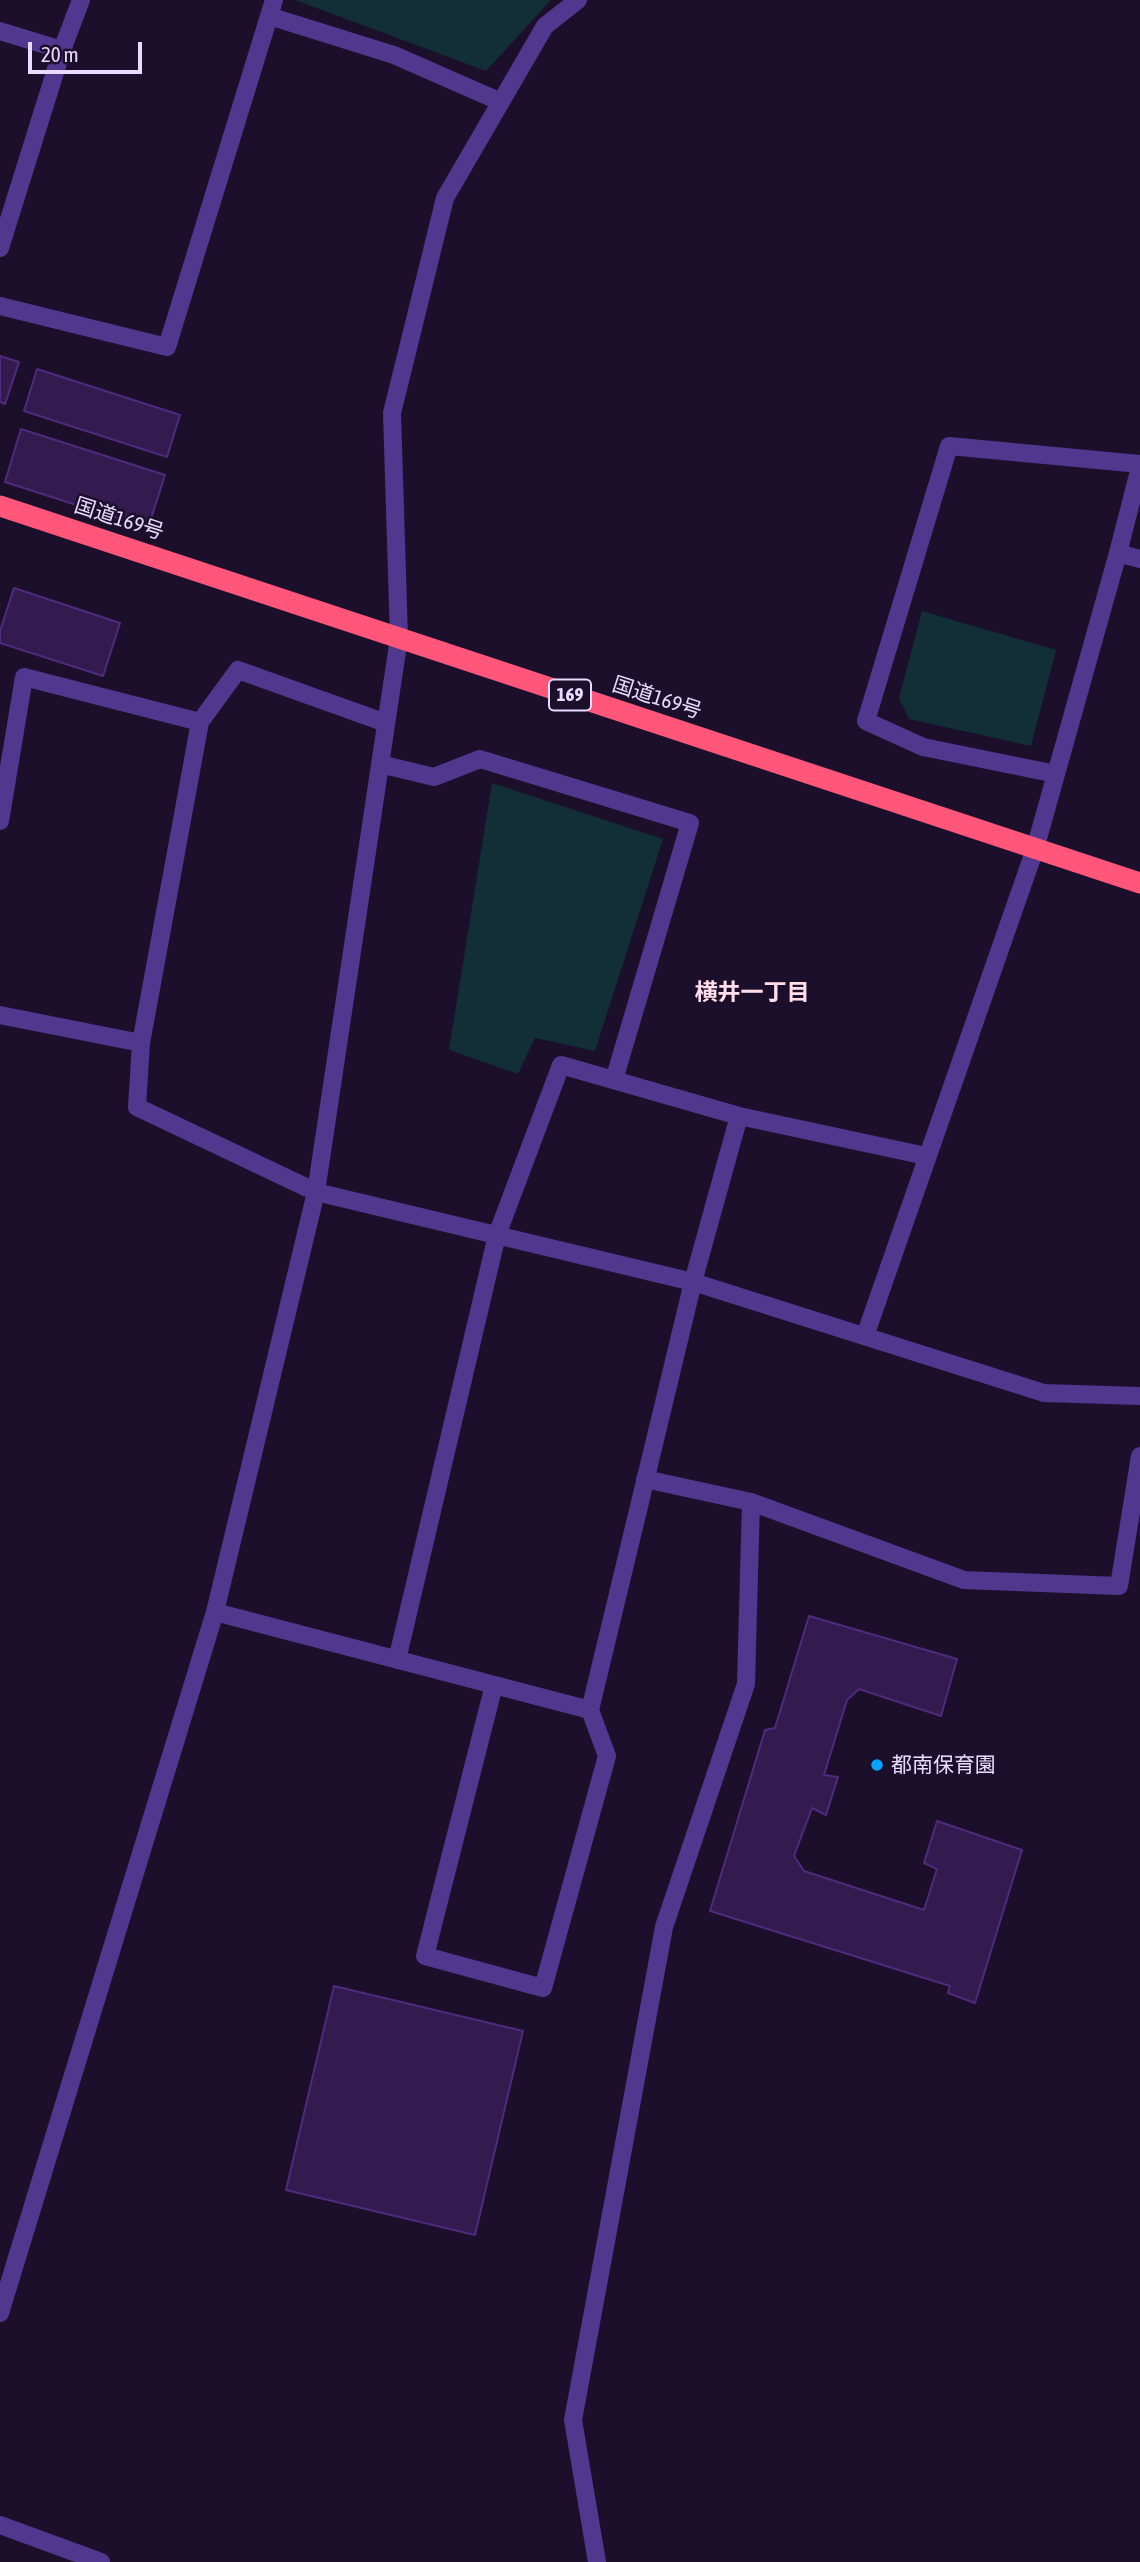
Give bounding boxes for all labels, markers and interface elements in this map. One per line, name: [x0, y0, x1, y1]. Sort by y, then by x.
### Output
scale bar: [32, 28, 145, 72]
text: 20 m: [41, 42, 79, 66]
street label: 国道169号: [71, 493, 167, 545]
street label: 国道169号: [609, 672, 705, 724]
road number: 169: [549, 680, 591, 710]
district label: 横井一丁目: [695, 979, 809, 1007]
place label: 都南保育園: [891, 1752, 996, 1778]
marker: 都南保育園: [869, 1757, 885, 1773]

